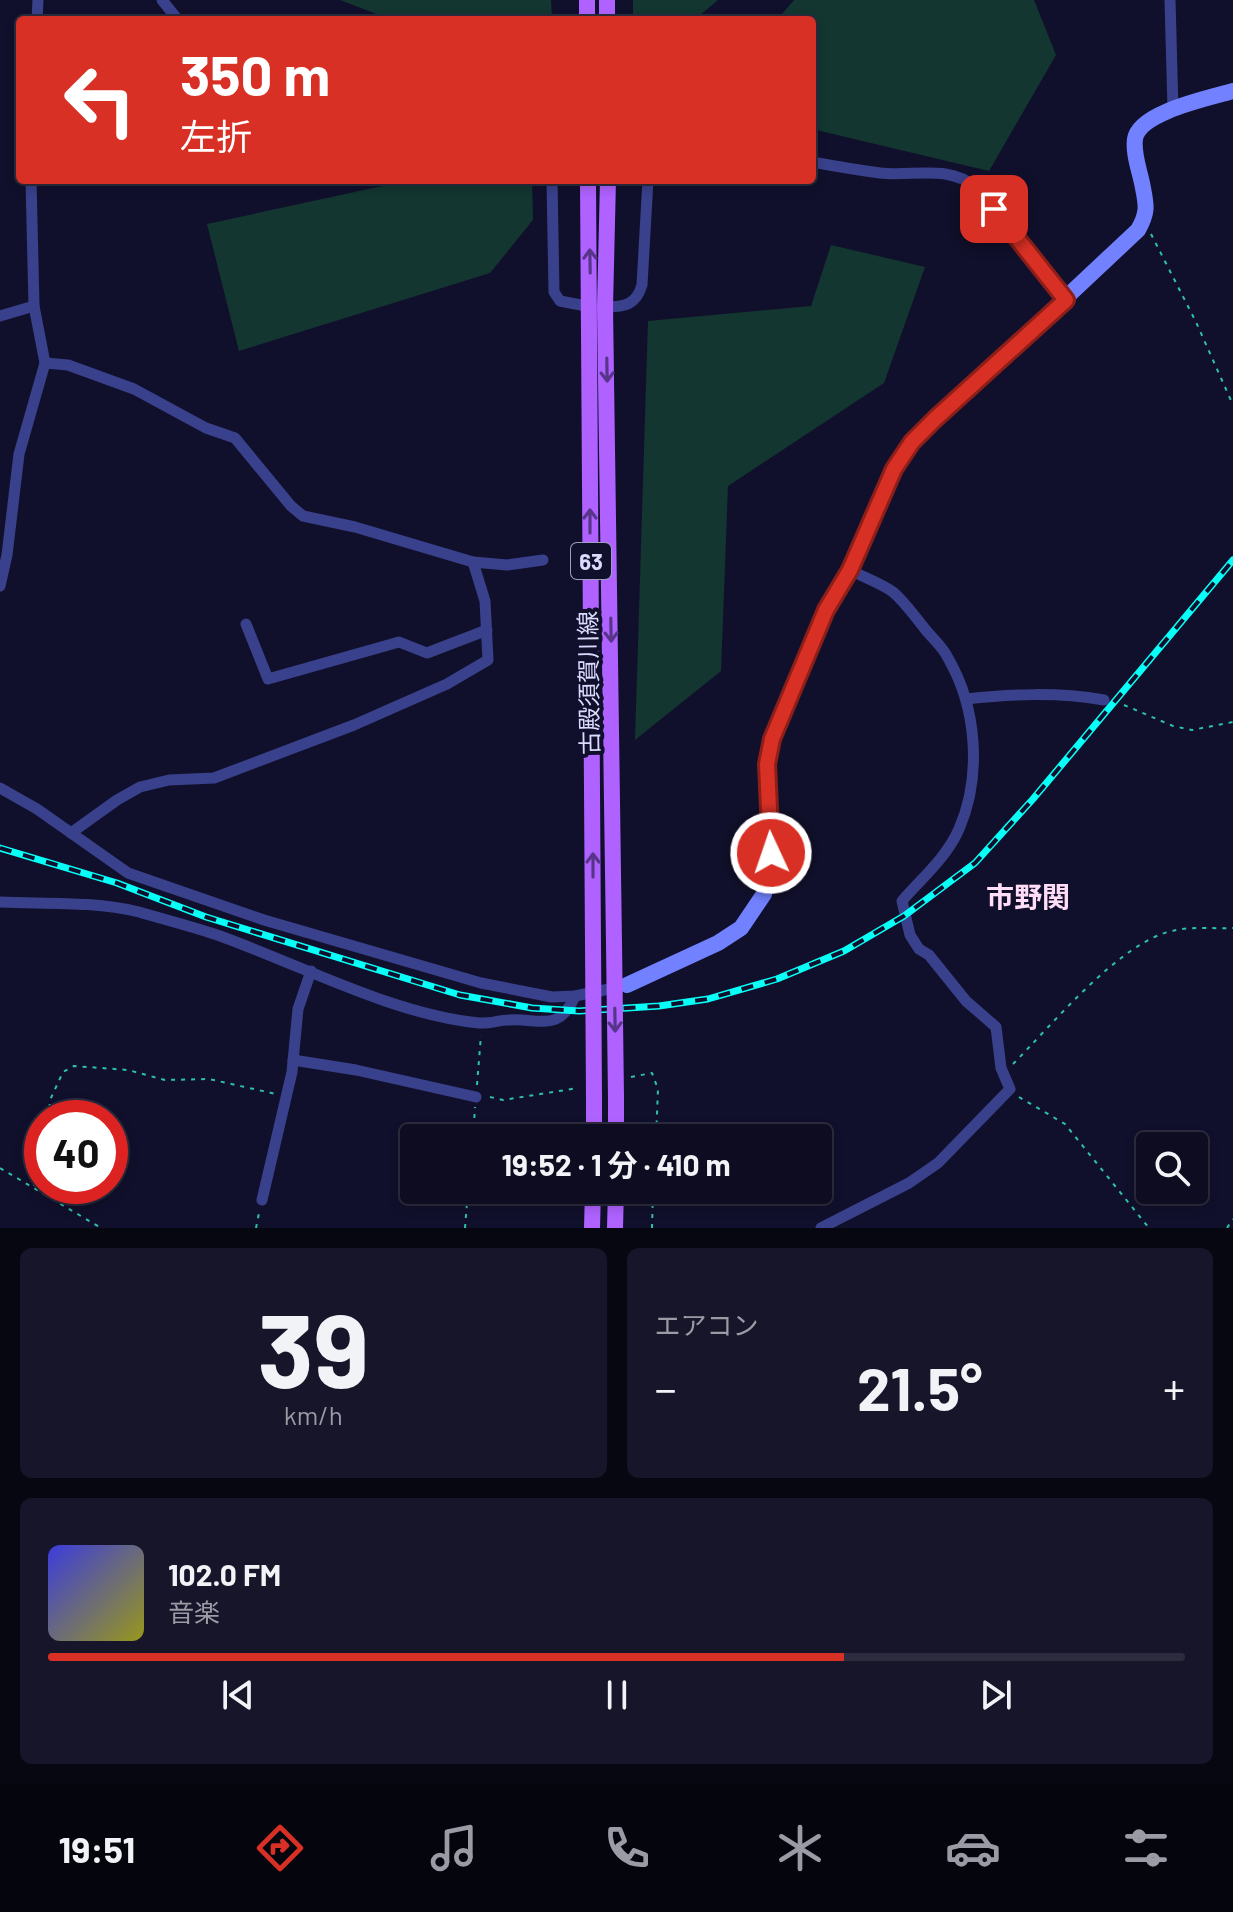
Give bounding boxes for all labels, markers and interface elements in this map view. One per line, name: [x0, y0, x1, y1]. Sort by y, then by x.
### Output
text: 350 m: [180, 40, 330, 107]
icon: left: [48, 48, 152, 152]
text: 左折: [180, 114, 252, 157]
pin: [960, 175, 1028, 243]
icon: arrive: [972, 187, 1016, 231]
one-way arrow: [582, 248, 598, 275]
one-way arrow: [599, 356, 615, 383]
one-way arrow: [583, 508, 598, 535]
road number: 63: [571, 543, 611, 579]
street label: 古殿須賀川線: [572, 611, 604, 755]
one-way arrow: [603, 616, 619, 643]
position arrow: [729, 811, 813, 895]
one-way arrow: [585, 852, 601, 879]
district label: 市野関: [986, 879, 1070, 913]
one-way arrow: [607, 1006, 623, 1033]
speed limit sign: 40: [24, 1100, 128, 1204]
map controls: [1136, 1132, 1208, 1204]
button: search: [1136, 1132, 1208, 1204]
text: 19:52 · 1 分 · 410 m: [501, 1146, 731, 1182]
text: 39: [258, 1284, 369, 1409]
text: エアコン: [655, 1309, 759, 1340]
text: 21.5°: [857, 1351, 983, 1423]
text: −: [655, 1361, 677, 1414]
text: +: [1163, 1361, 1185, 1414]
text: km/h: [284, 1399, 343, 1430]
text: 102.0 FM: [168, 1556, 281, 1592]
text: 音楽: [168, 1596, 220, 1627]
icon: previous: [216, 1673, 260, 1717]
icon: pause: [595, 1673, 639, 1717]
icon: next: [974, 1673, 1018, 1717]
icon: directions: [252, 1820, 308, 1876]
icon: music: [426, 1820, 482, 1876]
icon: phone: [599, 1820, 655, 1876]
icon: climate: [772, 1820, 828, 1876]
icon: car: [945, 1820, 1001, 1876]
icon: filters: [1118, 1820, 1174, 1876]
text: 19:51: [59, 1827, 135, 1870]

